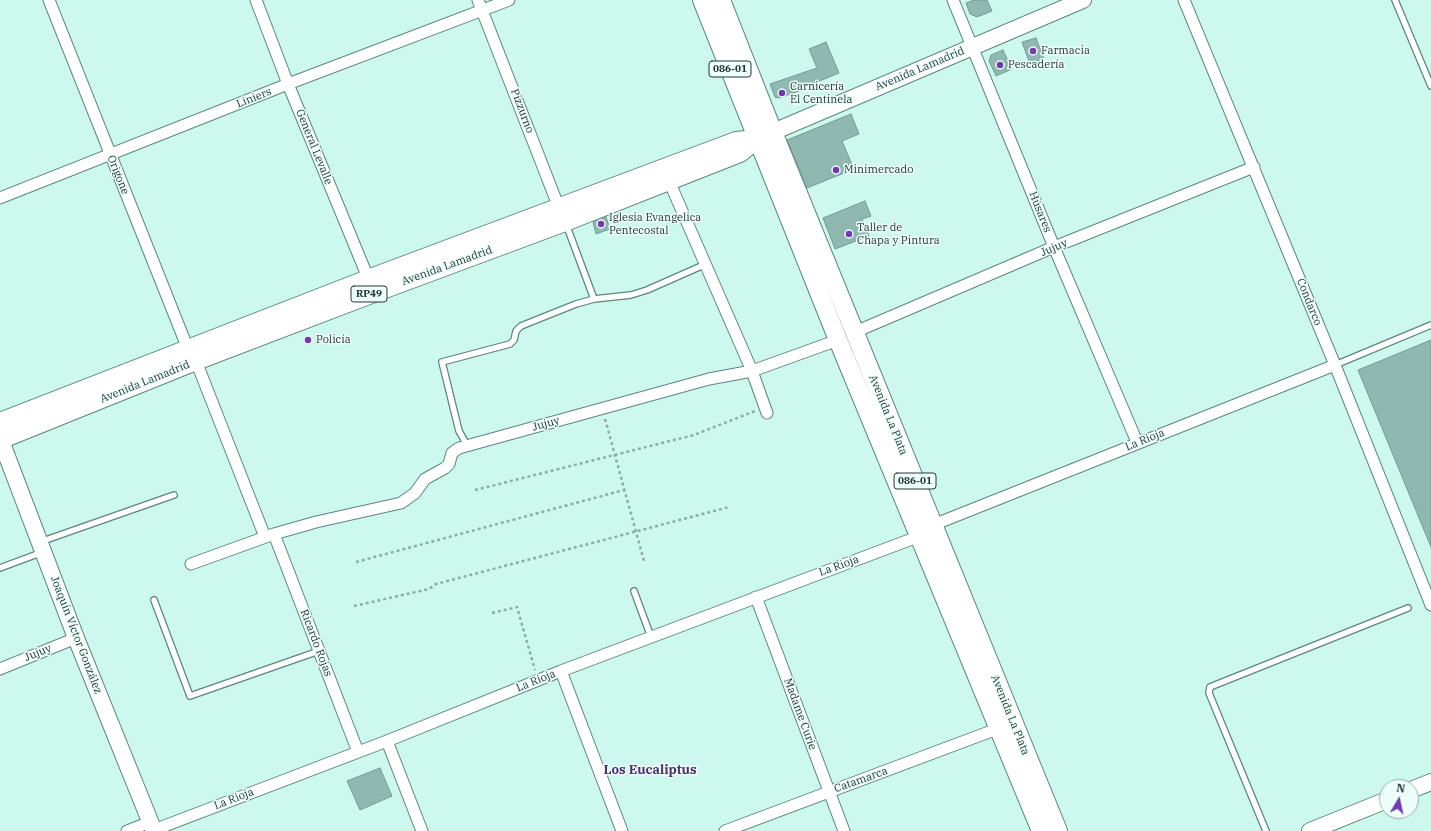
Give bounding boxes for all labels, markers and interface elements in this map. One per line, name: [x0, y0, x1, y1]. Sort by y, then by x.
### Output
street label: Avenida Lamadrid: [874, 44, 966, 94]
place label: Farmacia: [1041, 44, 1090, 58]
marker: Farmacia: [1028, 46, 1038, 56]
place label: Pescadería: [1008, 58, 1064, 72]
marker: Pescadería: [995, 60, 1005, 70]
road number: 086-01: [709, 61, 751, 77]
place label: Carnicería El Centinela: [790, 80, 852, 106]
street label: Liniers: [235, 85, 273, 111]
street label: Pizzurno: [508, 87, 536, 135]
marker: Carnicería El Centinela: [777, 88, 787, 98]
street label: General Levalle: [293, 107, 335, 187]
street label: Origone: [104, 153, 132, 197]
place label: Minimercado: [844, 163, 913, 177]
marker: Minimercado: [831, 165, 841, 175]
street label: Húsares: [1026, 190, 1054, 234]
place label: Iglesia Evangelica Pentecostal: [609, 211, 701, 237]
marker: Iglesia Evangelica Pentecostal: [596, 219, 606, 229]
place label: Taller de Chapa y Pintura: [857, 221, 940, 247]
marker: Taller de Chapa y Pintura: [844, 229, 854, 239]
street label: Jujuy: [1039, 236, 1069, 260]
street label: Avenida Lamadrid: [400, 243, 494, 289]
street label: Condarco: [1294, 277, 1324, 327]
road number: RP49: [351, 286, 387, 302]
place label: Policía: [316, 333, 351, 347]
marker: Policía: [303, 335, 313, 345]
street label: Avenida Lamadrid: [98, 358, 192, 406]
street label: Avenida La Plata: [866, 373, 910, 457]
street label: Jujuy: [531, 414, 561, 434]
street label: La Rioja: [1123, 426, 1167, 454]
road number: 086-01: [894, 473, 936, 489]
street label: La Rioja: [817, 553, 861, 579]
street label: Joaquín Víctor González: [47, 574, 105, 696]
street label: Ricardo Rojas: [297, 608, 335, 678]
street label: Jujuy: [23, 642, 53, 664]
street label: La Rioja: [514, 667, 558, 695]
street label: Avenida La Plata: [988, 673, 1032, 757]
street label: Madame Curie: [781, 676, 819, 752]
district label: Los Eucaliptus: [603, 762, 697, 778]
street label: Catamarca: [833, 764, 889, 796]
north arrow: [1379, 779, 1419, 819]
text: N: [1395, 781, 1406, 796]
street label: La Rioja: [212, 785, 256, 813]

